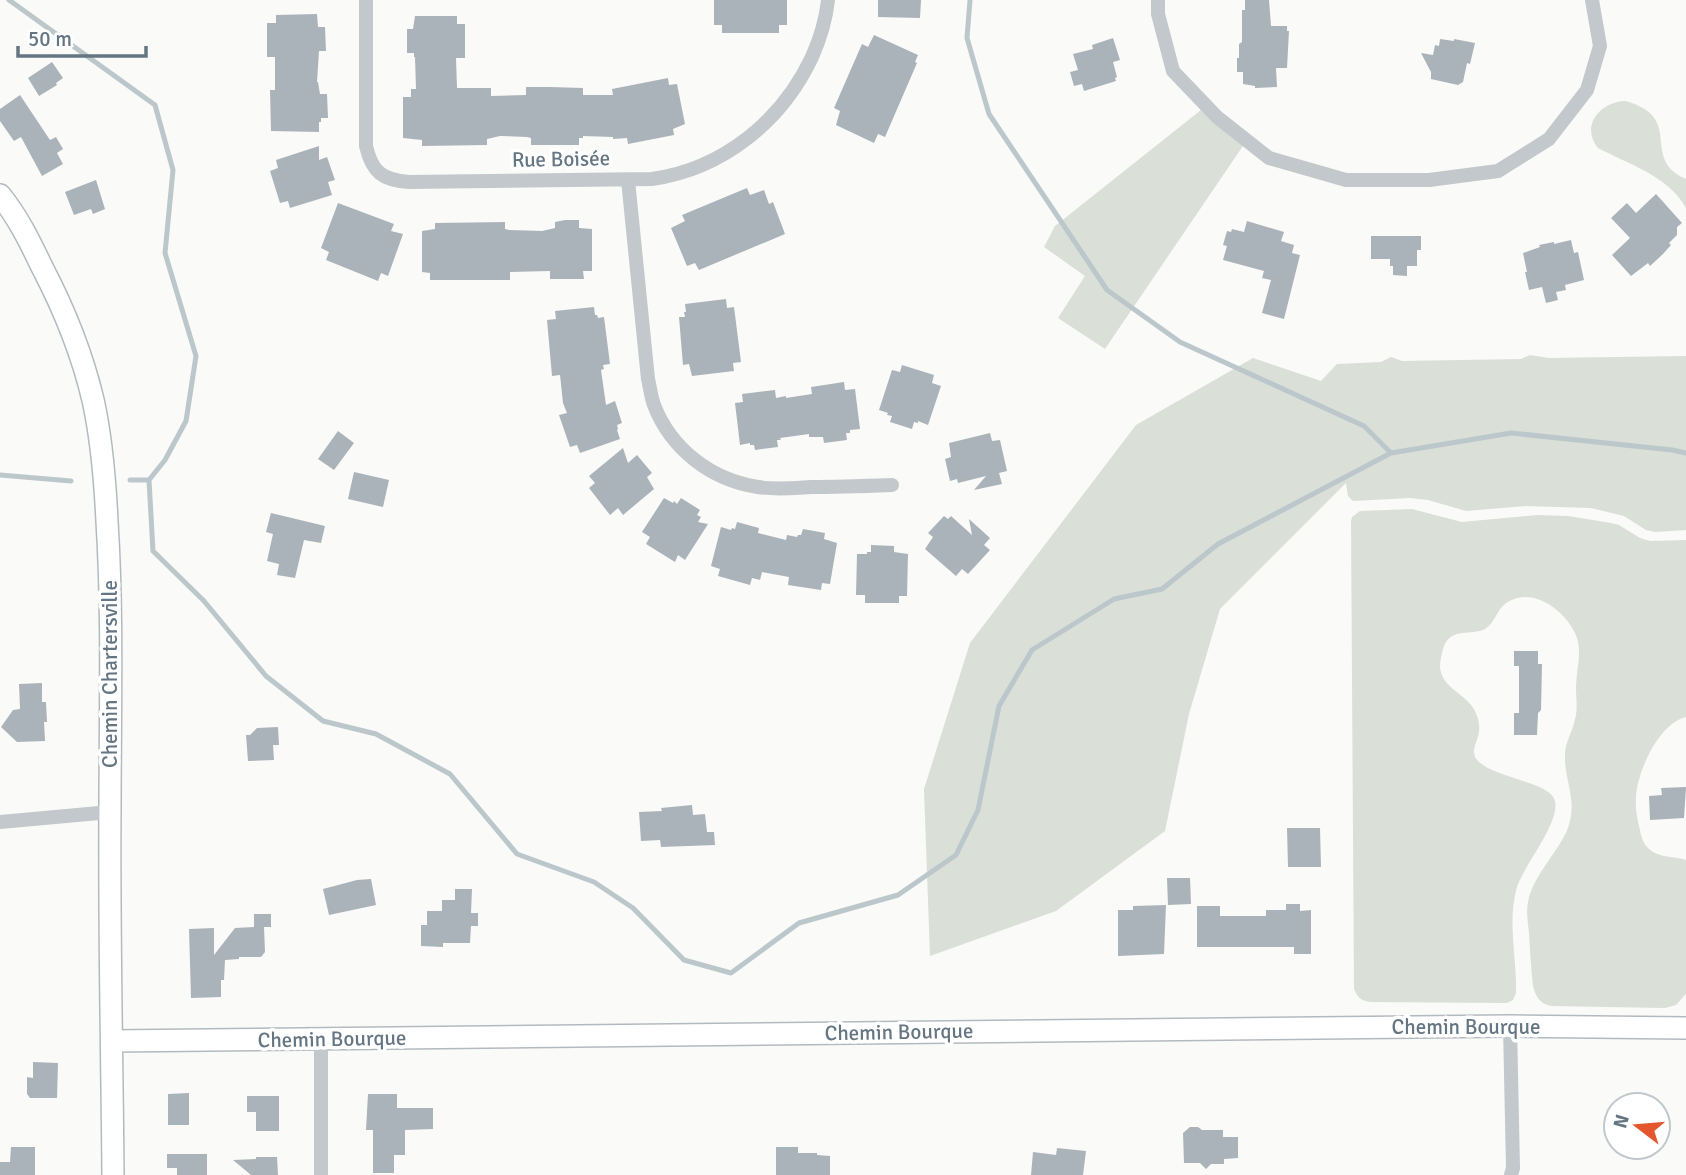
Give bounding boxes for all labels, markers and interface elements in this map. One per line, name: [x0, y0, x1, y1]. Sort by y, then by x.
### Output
scale bar: [18, 14, 145, 58]
text: 50 m: [28, 26, 72, 52]
street label: Rue Boisée: [512, 145, 610, 173]
street label: Chemin Chartersville: [97, 580, 123, 768]
street label: Chemin Bourque: [1392, 1014, 1540, 1040]
street label: Chemin Bourque: [824, 1018, 974, 1046]
street label: Chemin Bourque: [257, 1025, 407, 1053]
north arrow: [1602, 1091, 1672, 1161]
text: N: [1608, 1112, 1635, 1131]

